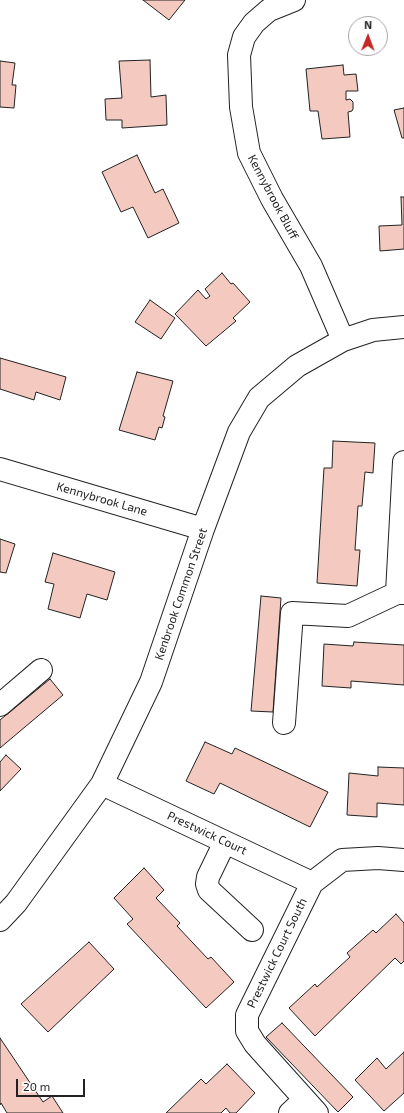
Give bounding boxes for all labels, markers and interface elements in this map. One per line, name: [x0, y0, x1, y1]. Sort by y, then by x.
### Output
north arrow: [348, 16, 388, 56]
text: N: [364, 18, 372, 31]
street label: Kennybrook Bluff: [245, 152, 301, 242]
street label: Kennybrook Lane: [55, 479, 149, 519]
street label: Kenbrook Common Street: [152, 526, 210, 662]
street label: Prestwick Court: [165, 808, 249, 858]
street label: Prestwick Court South: [244, 896, 310, 1010]
scale bar: [18, 1071, 87, 1097]
text: 20 m: [23, 1079, 50, 1093]

